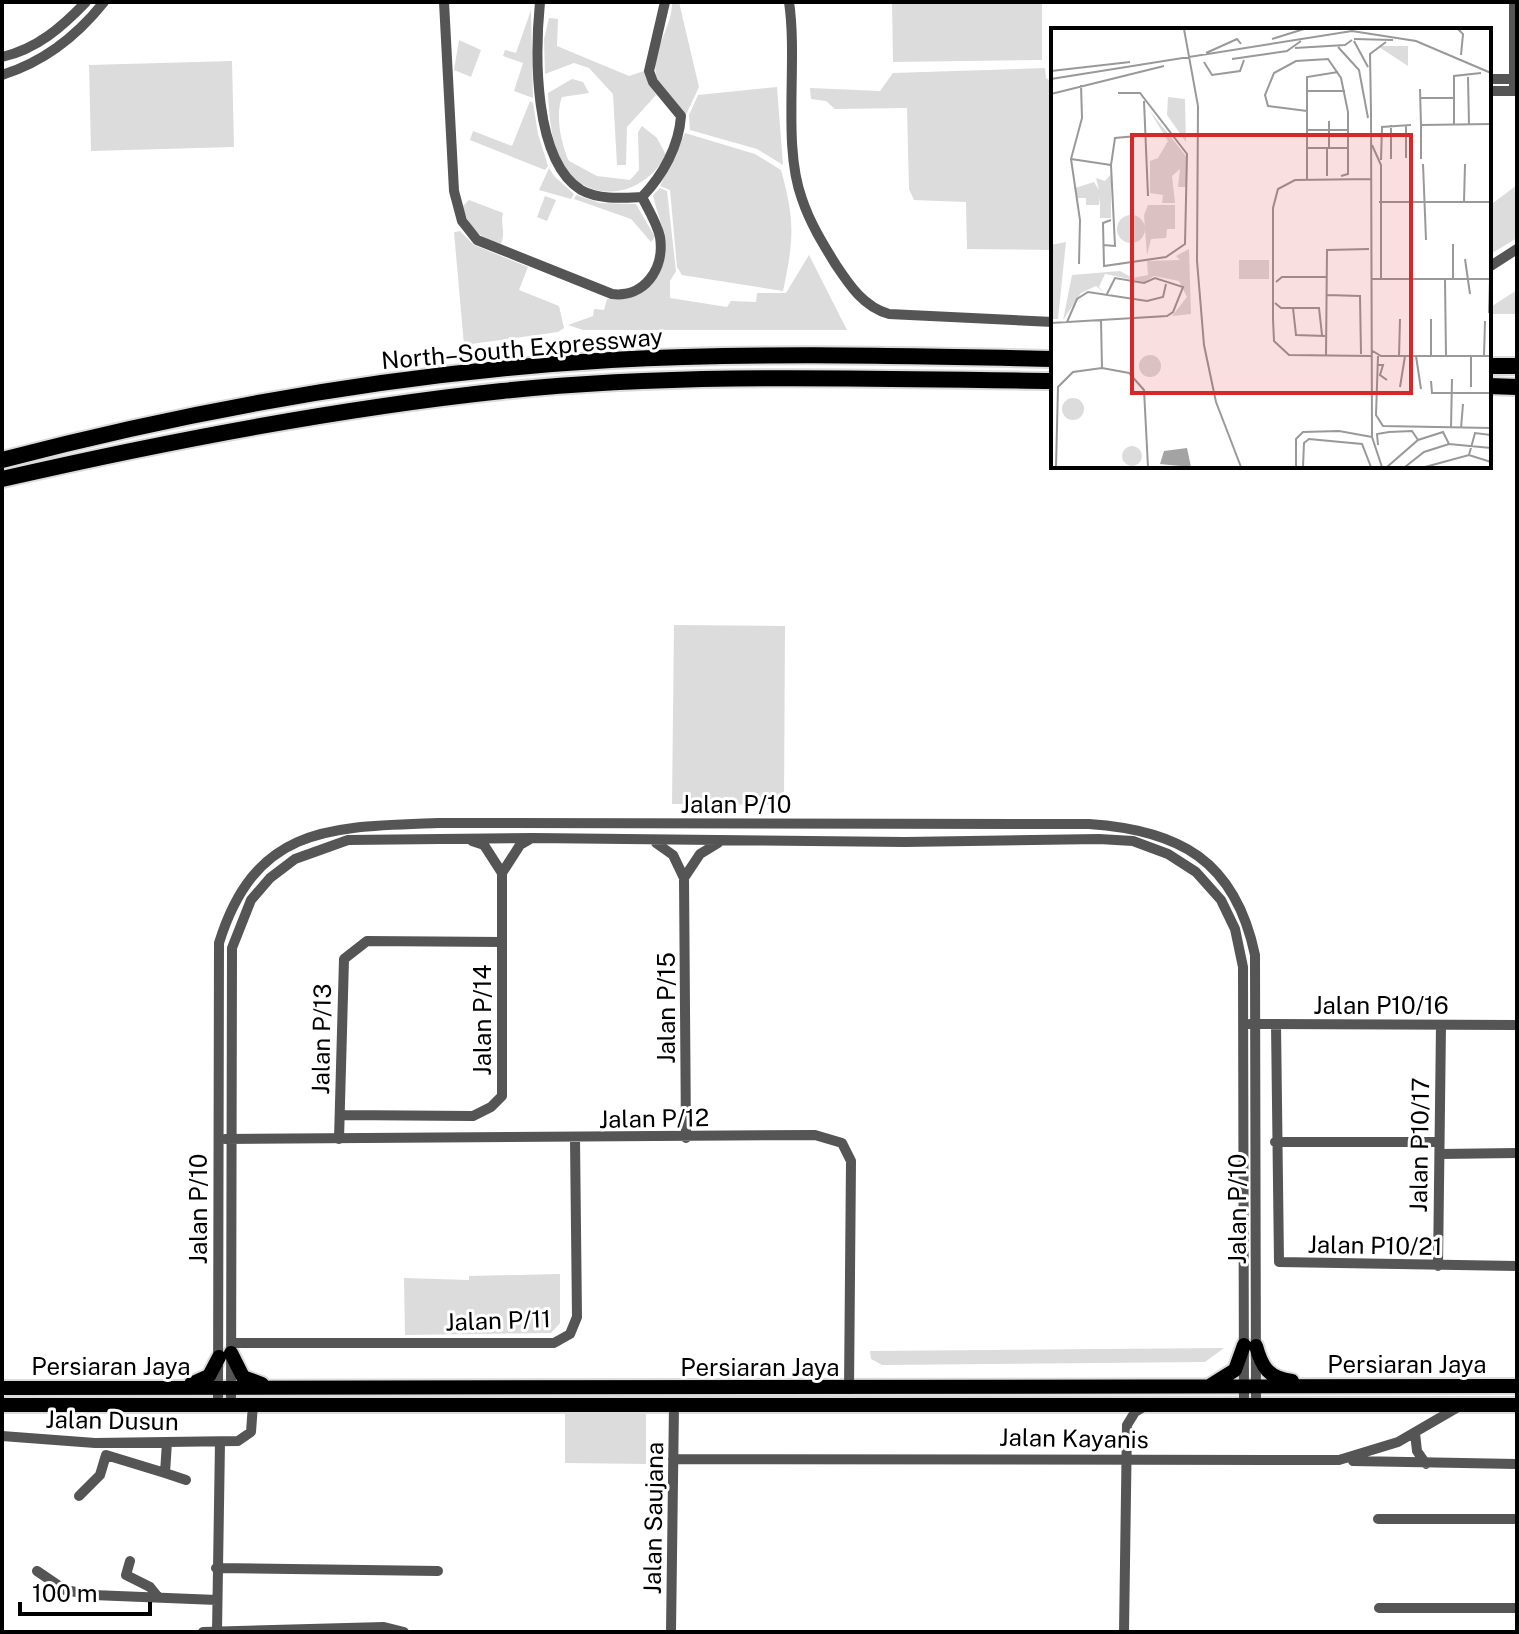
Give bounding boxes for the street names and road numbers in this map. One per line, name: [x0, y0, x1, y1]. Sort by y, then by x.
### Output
street label: North–South Expressway: [380, 322, 664, 374]
street label: Jalan P/10: [681, 790, 791, 818]
street label: Jalan P/15: [652, 952, 680, 1064]
street label: Jalan P/14: [468, 964, 496, 1076]
street label: Jalan P/13: [306, 983, 336, 1095]
street label: Jalan P10/16: [1313, 991, 1449, 1019]
street label: Jalan P10/17: [1404, 1077, 1434, 1213]
street label: Jalan P/12: [599, 1103, 709, 1133]
street label: Jalan P/10: [184, 1154, 212, 1264]
street label: Jalan P/10: [1223, 1154, 1251, 1264]
street label: Jalan P10/21: [1307, 1230, 1443, 1260]
street label: Jalan P/11: [445, 1304, 551, 1336]
street label: Persiaran Jaya: [1327, 1350, 1487, 1378]
street label: Persiaran Jaya: [31, 1352, 191, 1380]
street label: Persiaran Jaya: [680, 1353, 840, 1381]
street label: Jalan Dusun: [45, 1405, 179, 1435]
street label: Jalan Kayanis: [999, 1423, 1149, 1453]
street label: Jalan Saujana: [638, 1441, 668, 1595]

